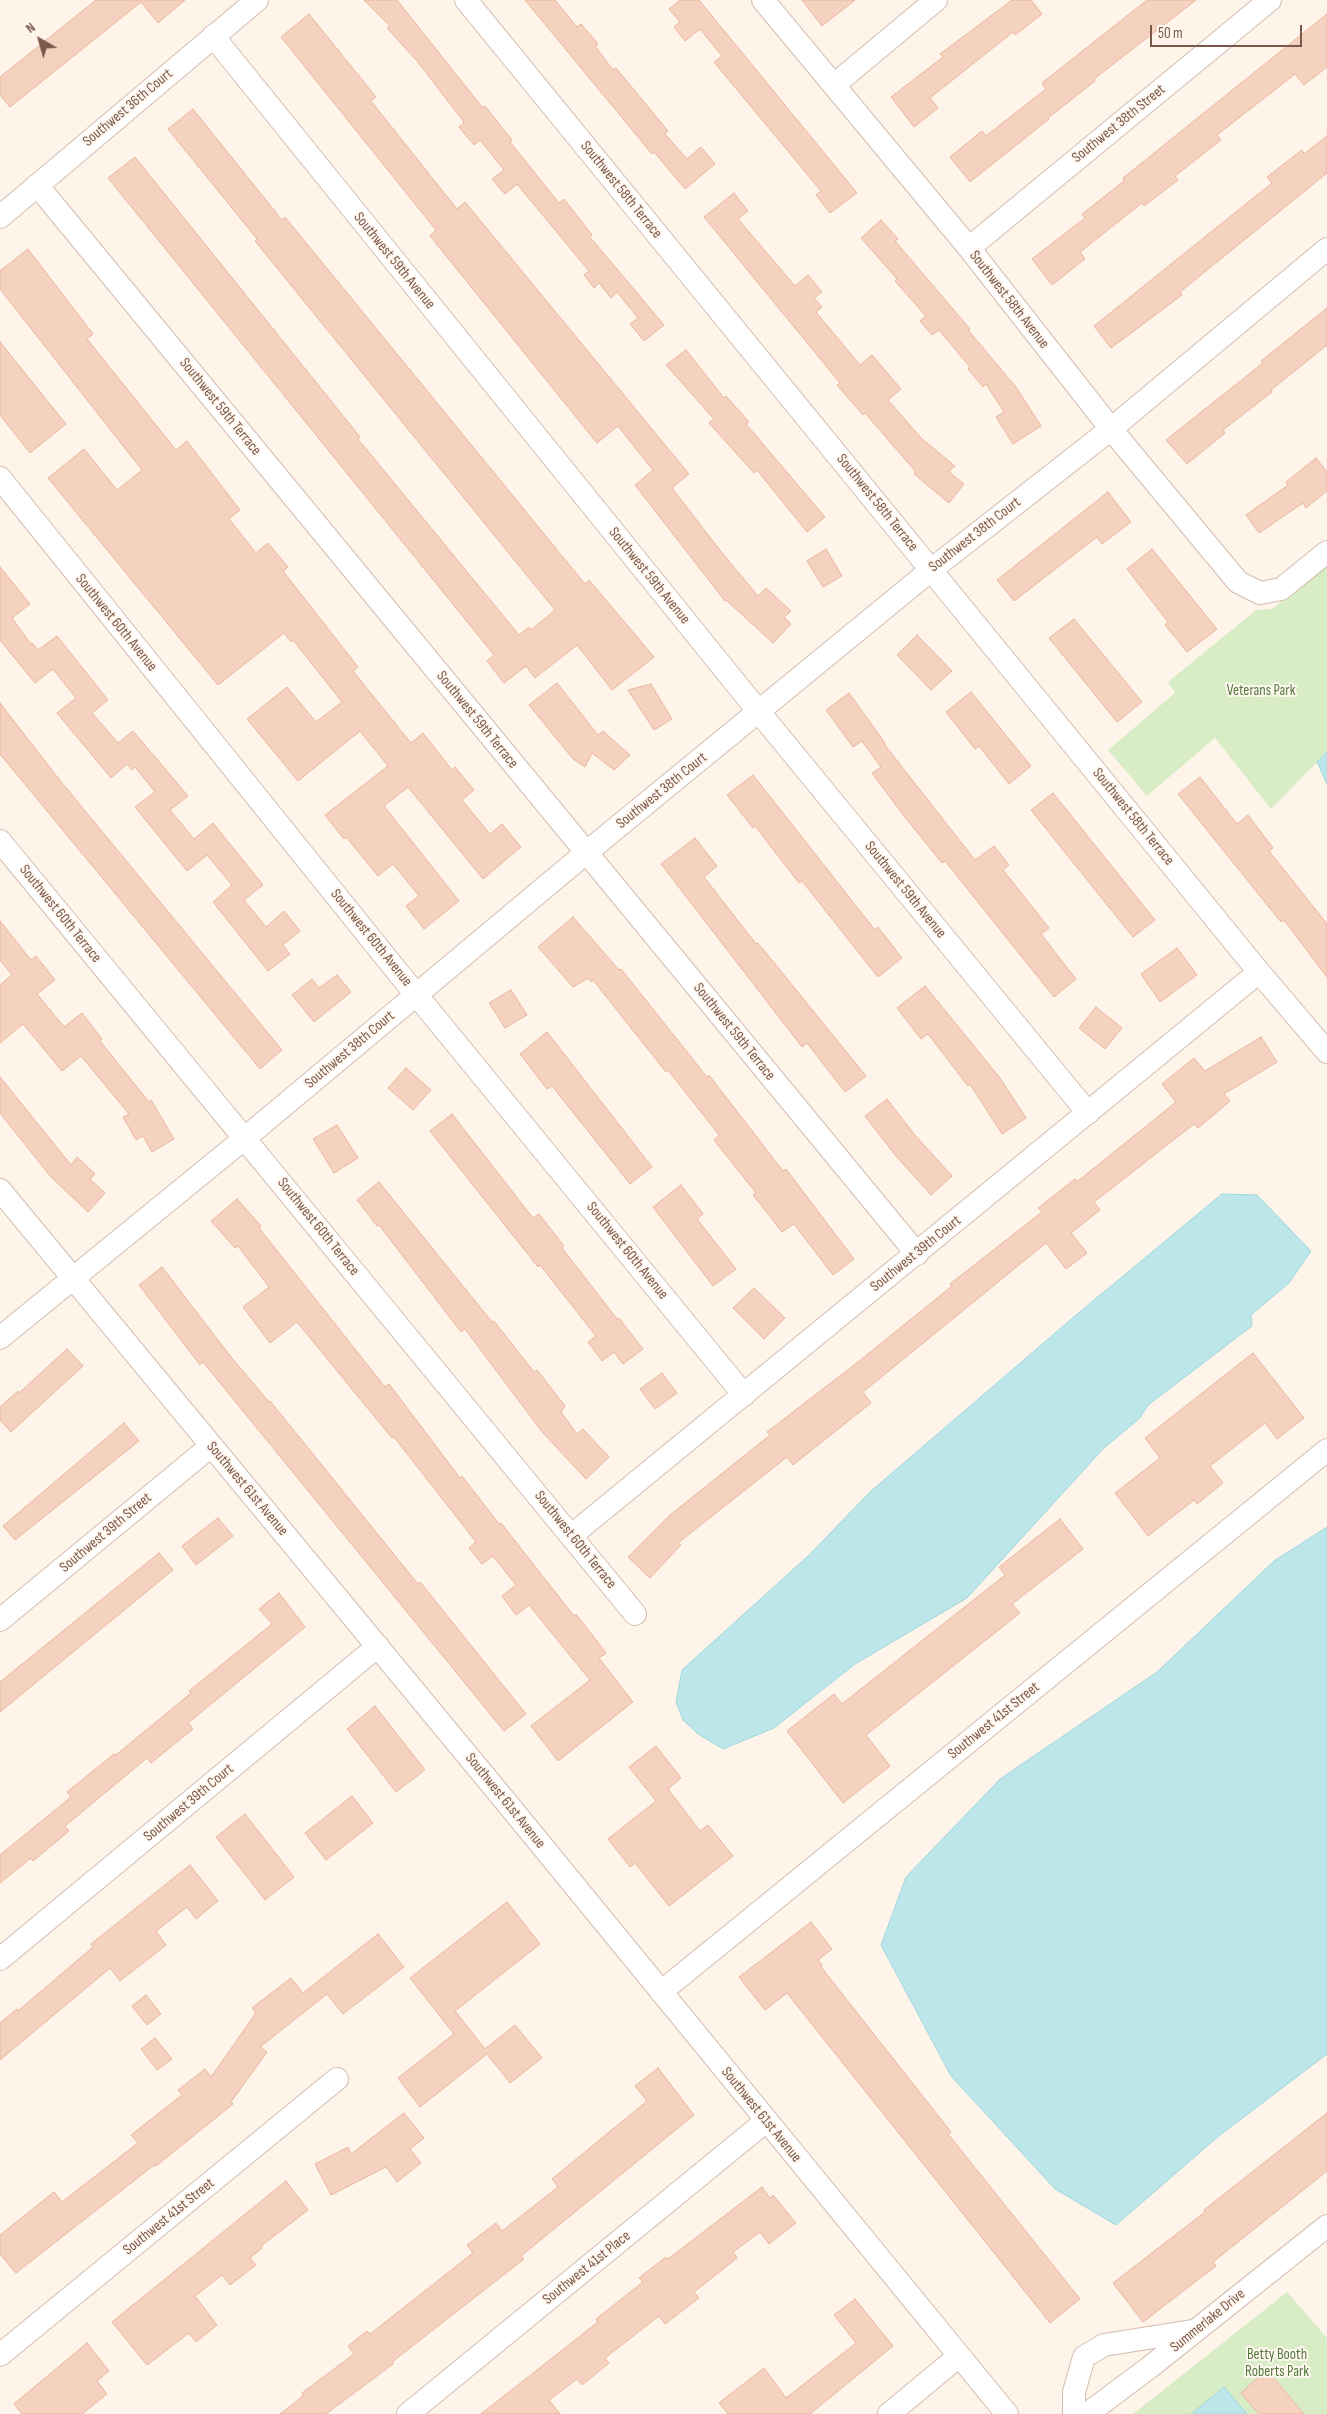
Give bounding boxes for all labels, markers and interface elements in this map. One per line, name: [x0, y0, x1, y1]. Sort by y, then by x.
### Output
north arrow: [15, 15, 65, 65]
scale bar: [1152, 15, 1304, 47]
text: N: [22, 19, 39, 37]
text: 50 m: [1158, 24, 1183, 43]
street label: Southwest 36th Court: [79, 65, 177, 151]
street label: Southwest 38th Street: [1069, 81, 1169, 167]
street label: Southwest 58th Terrace: [576, 138, 666, 242]
street label: Southwest 59th Avenue: [349, 209, 439, 313]
street label: Southwest 58th Avenue: [965, 247, 1053, 353]
street label: Southwest 59th Terrace: [175, 355, 265, 459]
street label: Southwest 58th Terrace: [832, 451, 922, 555]
street label: Southwest 38th Court: [925, 494, 1025, 576]
street label: Southwest 59th Avenue: [604, 524, 694, 628]
street label: Southwest 60th Avenue: [71, 571, 161, 675]
street label: Southwest 59th Terrace: [432, 668, 522, 772]
park label: Veterans Park: [1227, 682, 1295, 700]
street label: Southwest 38th Court: [613, 749, 711, 833]
street label: Southwest 58th Terrace: [1088, 765, 1178, 869]
street label: Southwest 59th Avenue: [860, 838, 950, 942]
street label: Southwest 60th Terrace: [15, 862, 105, 966]
street label: Southwest 60th Avenue: [326, 886, 416, 990]
street label: Southwest 59th Terrace: [689, 980, 779, 1084]
street label: Southwest 38th Court: [301, 1007, 399, 1093]
street label: Southwest 60th Terrace: [273, 1175, 363, 1279]
street label: Southwest 60th Avenue: [582, 1199, 672, 1303]
street label: Southwest 39th Court: [867, 1212, 965, 1296]
street label: Southwest 61st Avenue: [202, 1438, 292, 1540]
street label: Southwest 60th Terrace: [530, 1488, 620, 1592]
street label: Southwest 39th Street: [56, 1489, 156, 1577]
street label: Southwest 41st Street: [945, 1679, 1043, 1763]
street label: Southwest 61st Avenue: [461, 1750, 549, 1852]
street label: Southwest 39th Court: [140, 1760, 238, 1846]
street label: Southwest 61st Avenue: [717, 2064, 805, 2166]
street label: Southwest 41st Street: [120, 2175, 218, 2259]
street label: Southwest 41st Place: [540, 2227, 634, 2309]
street label: Summerlake Drive: [1167, 2285, 1249, 2357]
park label: Betty Booth Roberts Park: [1245, 2346, 1309, 2381]

